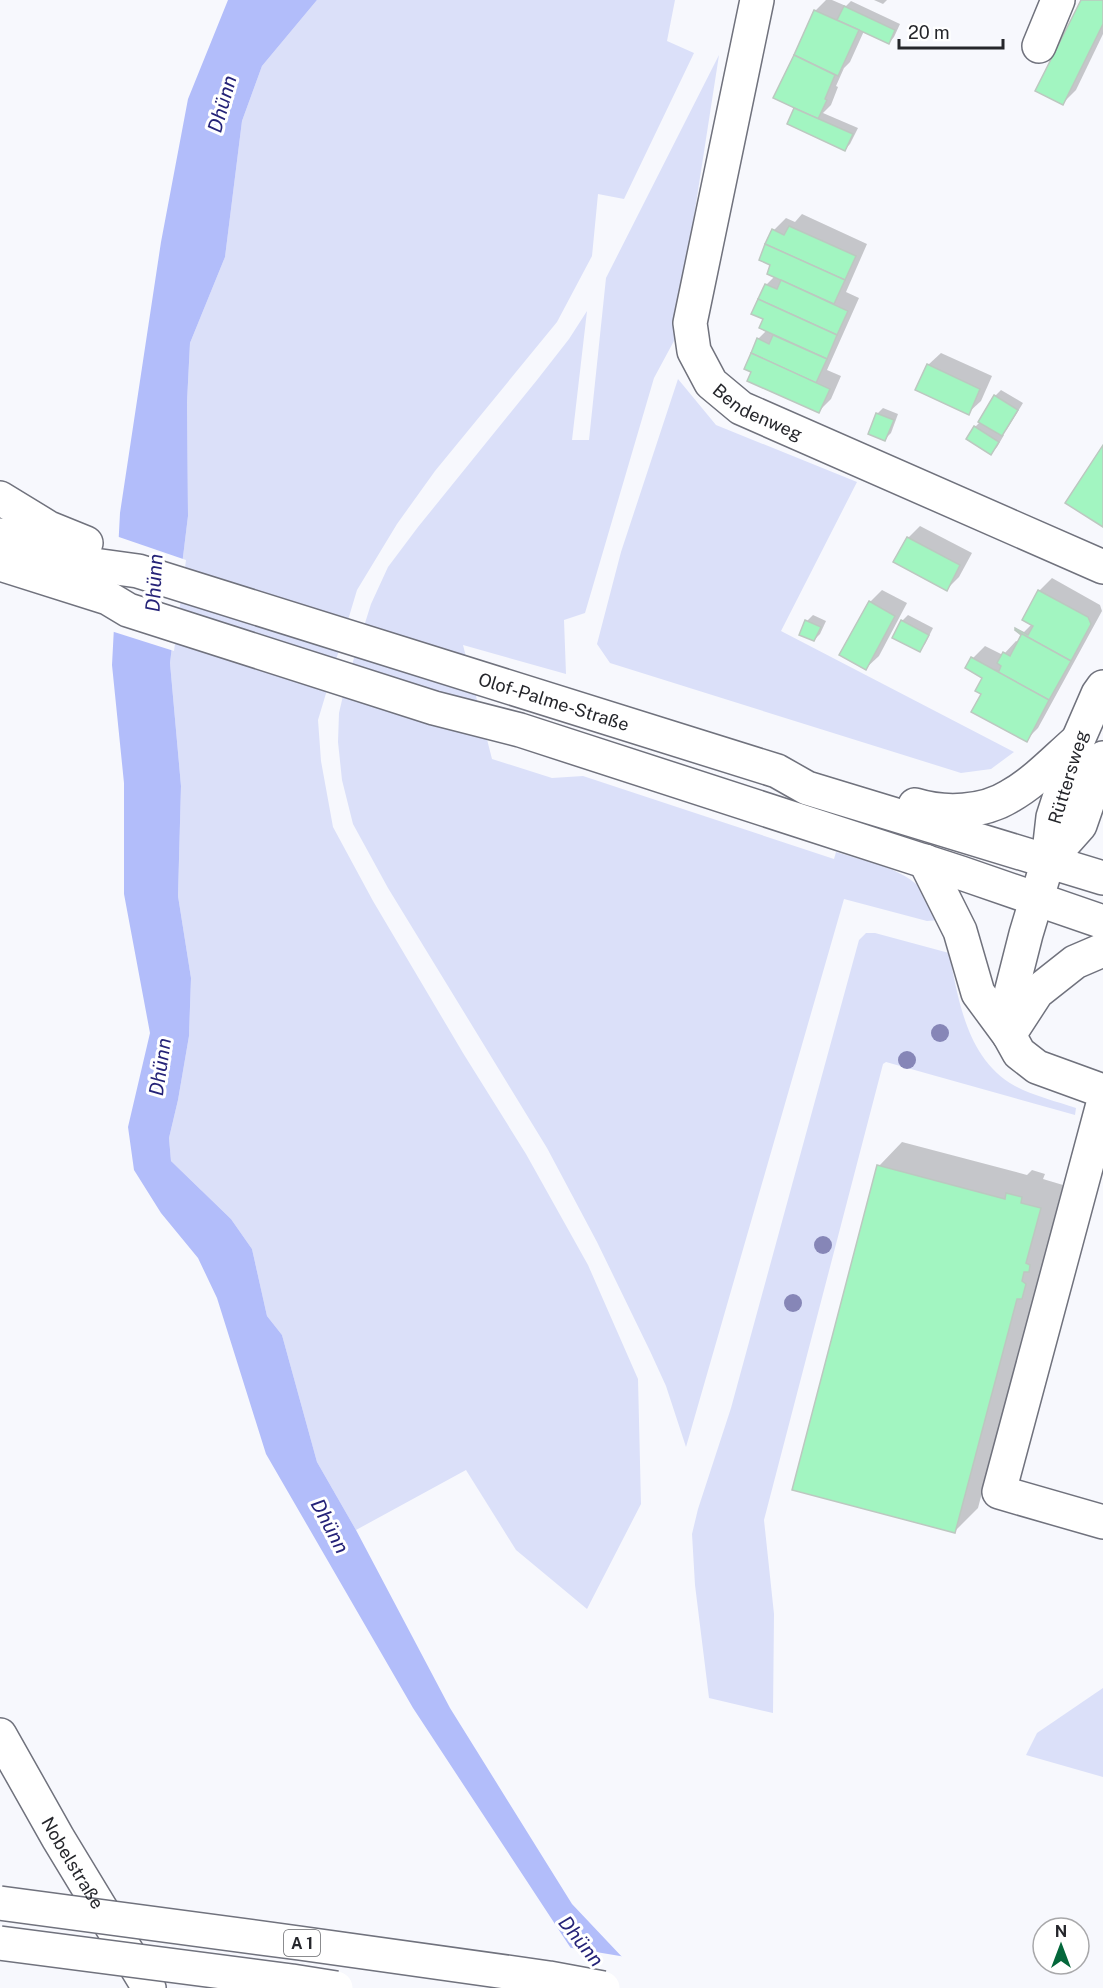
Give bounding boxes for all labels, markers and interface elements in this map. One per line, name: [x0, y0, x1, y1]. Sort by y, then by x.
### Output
scale bar: [899, 12, 1002, 50]
text: 20 m: [908, 22, 950, 43]
water label: Dhünn: [202, 73, 242, 135]
street label: Bendenweg: [709, 379, 806, 444]
water label: Dhünn: [140, 553, 168, 613]
street label: Olof-Palme-Straße: [476, 668, 632, 735]
street label: Rüttersweg: [1044, 728, 1092, 826]
water label: Dhünn: [144, 1036, 176, 1098]
water label: Dhünn: [306, 1495, 354, 1557]
street label: Nobelstraße: [38, 1813, 109, 1912]
water label: Dhünn: [553, 1911, 609, 1971]
north arrow: [1031, 1916, 1091, 1976]
text: N: [1055, 1922, 1067, 1941]
road number: A 1: [284, 1930, 320, 1956]

